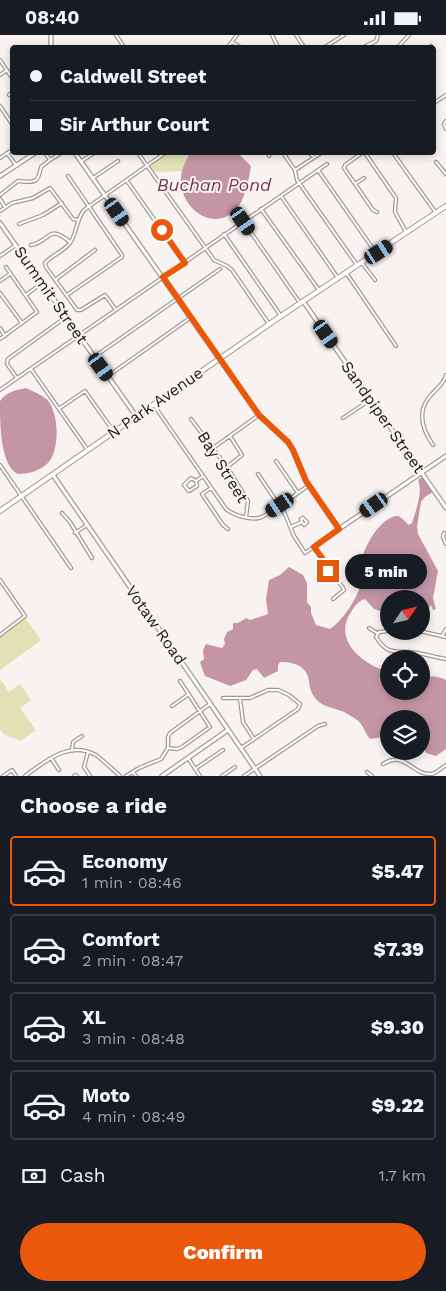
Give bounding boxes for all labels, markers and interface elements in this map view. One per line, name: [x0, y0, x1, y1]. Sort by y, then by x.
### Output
text: 08:40: [25, 6, 79, 29]
text: Caldwell Street: [60, 65, 206, 88]
text: Sir Arthur Court: [60, 113, 209, 136]
water label: Buchan Pond: [157, 174, 272, 195]
car: [102, 195, 131, 229]
car: [228, 204, 257, 238]
route start: [151, 219, 173, 241]
car: [362, 238, 395, 266]
street label: Summit Street: [10, 242, 92, 348]
car: [311, 317, 340, 351]
car: [86, 350, 115, 384]
street label: Sandpiper Street: [337, 357, 429, 477]
street label: N Park Avenue: [103, 363, 207, 443]
street label: Bay Street: [194, 428, 253, 506]
car: [263, 490, 296, 520]
car: [357, 490, 390, 520]
callout: 5 min: [346, 553, 428, 589]
route end: [317, 560, 339, 582]
text: 5 min: [364, 562, 408, 581]
street label: Votaw Road: [122, 582, 190, 668]
north arrow: [380, 590, 430, 640]
map controls: [380, 590, 430, 760]
button: locate: [380, 650, 430, 700]
button: layers: [380, 710, 430, 760]
text: Choose a ride: [20, 793, 167, 818]
icon: car: [22, 849, 67, 894]
text: Economy: [82, 850, 167, 873]
text: $5.47: [372, 860, 424, 883]
text: 1 min · 08:46: [82, 873, 182, 892]
icon: car: [22, 927, 67, 972]
text: Comfort: [82, 928, 160, 951]
text: $7.39: [374, 938, 424, 961]
text: 2 min · 08:47: [82, 951, 183, 970]
icon: car: [22, 1005, 67, 1050]
text: XL: [82, 1006, 106, 1029]
text: $9.30: [371, 1016, 424, 1039]
text: 3 min · 08:48: [82, 1029, 185, 1048]
icon: car: [22, 1083, 67, 1128]
text: Moto: [82, 1084, 130, 1107]
text: $9.22: [372, 1094, 424, 1117]
text: 4 min · 08:49: [82, 1107, 185, 1126]
icon: cash: [20, 1162, 48, 1190]
text: Cash: [60, 1164, 106, 1187]
text: 1.7 km: [379, 1166, 426, 1185]
button: Confirm: [20, 1223, 426, 1281]

